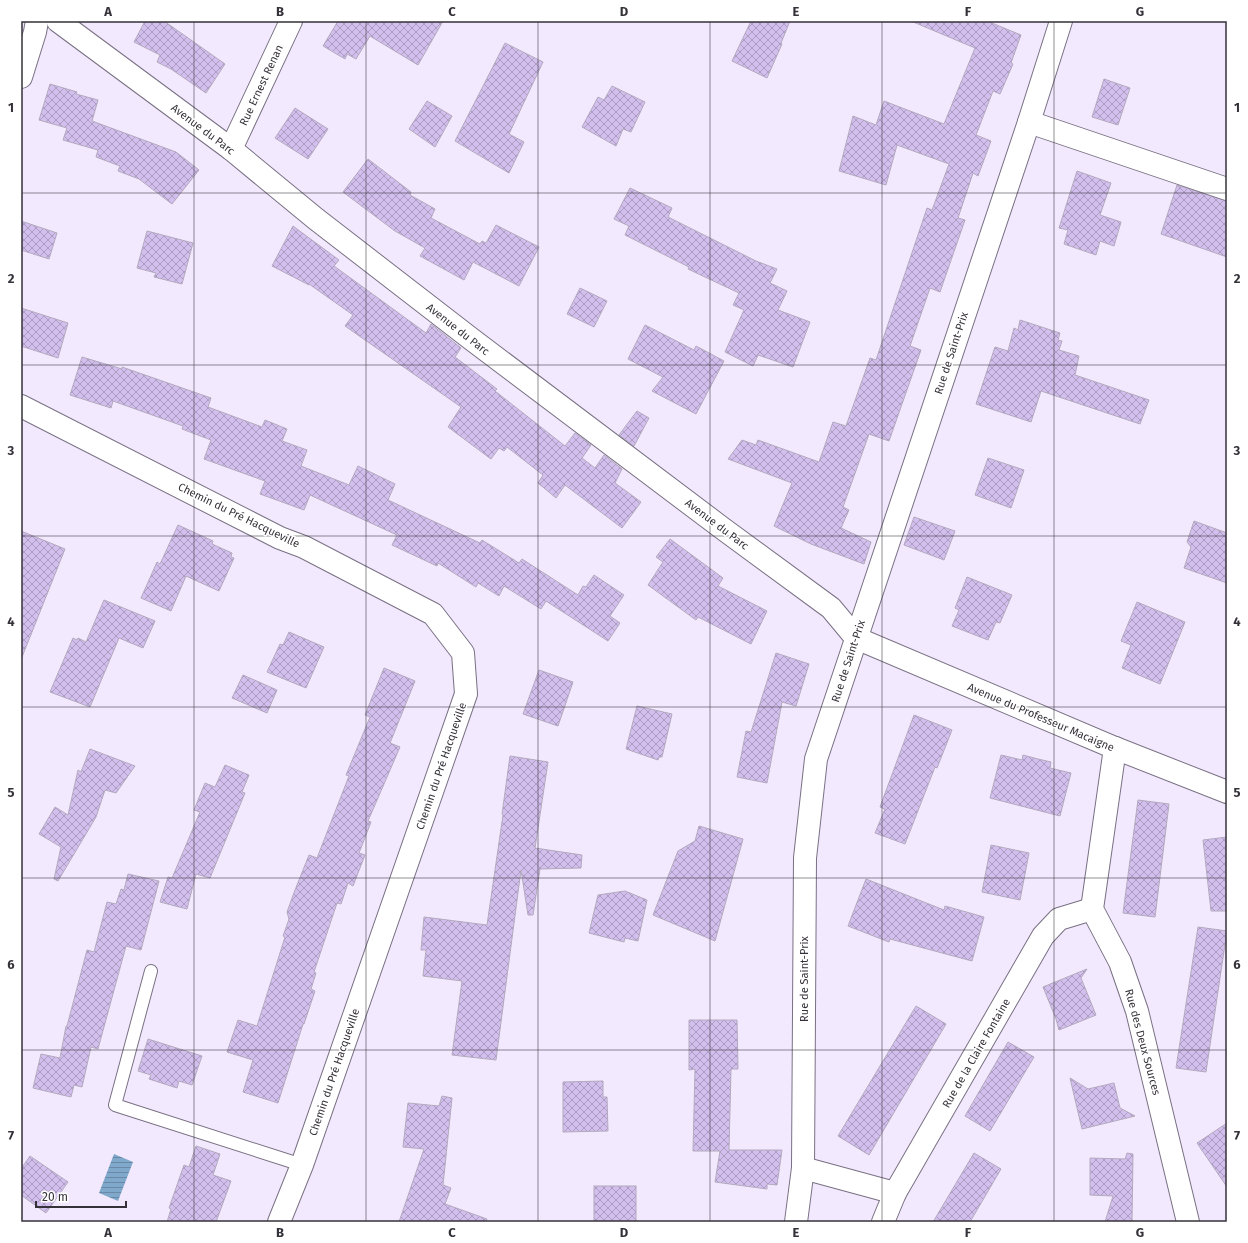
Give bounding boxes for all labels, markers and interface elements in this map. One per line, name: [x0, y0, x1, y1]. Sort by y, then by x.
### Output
text: A: [103, 4, 112, 19]
text: B: [276, 4, 284, 19]
text: C: [448, 4, 456, 19]
text: D: [620, 4, 629, 19]
text: E: [793, 4, 800, 19]
text: F: [965, 4, 972, 19]
text: G: [1136, 4, 1144, 19]
street label: Rue Ernest Renan: [237, 43, 286, 128]
text: 1: [8, 100, 14, 115]
text: 1: [1234, 100, 1240, 115]
street label: Avenue du Parc: [168, 101, 237, 158]
text: 2: [8, 271, 15, 286]
text: 2: [1234, 271, 1241, 286]
street label: Avenue du Parc: [424, 301, 492, 358]
street label: Rue de Saint-Prix: [932, 310, 971, 396]
text: 3: [7, 443, 15, 458]
text: 3: [1233, 443, 1241, 458]
street label: Chemin du Pré Hacqueville: [176, 480, 302, 551]
street label: Avenue du Parc: [682, 496, 751, 553]
text: 4: [7, 614, 15, 629]
text: 4: [1233, 614, 1241, 629]
street label: Rue de Saint-Prix: [829, 618, 868, 704]
street label: Avenue du Professeur Macaigne: [966, 681, 1116, 754]
street label: Chemin du Pré Hacqueville: [414, 701, 469, 831]
text: 5: [8, 785, 15, 800]
text: 5: [1234, 785, 1241, 800]
street label: Rue de Saint-Prix: [798, 935, 811, 1022]
text: 6: [7, 957, 15, 972]
text: 6: [1233, 957, 1241, 972]
street label: Rue des Deux Sources: [1122, 988, 1163, 1097]
street label: Rue de la Claire Fontaine: [940, 996, 1013, 1110]
street label: Chemin du Pré Hacqueville: [307, 1007, 362, 1137]
text: 7: [8, 1128, 14, 1143]
text: 7: [1234, 1128, 1240, 1143]
scale bar: [36, 1183, 126, 1209]
text: 20 m: [42, 1190, 68, 1204]
text: A: [103, 1225, 112, 1240]
text: B: [276, 1225, 284, 1240]
text: C: [448, 1225, 456, 1240]
text: D: [620, 1225, 629, 1240]
text: E: [793, 1225, 800, 1240]
text: F: [965, 1225, 972, 1240]
text: G: [1136, 1225, 1144, 1240]

